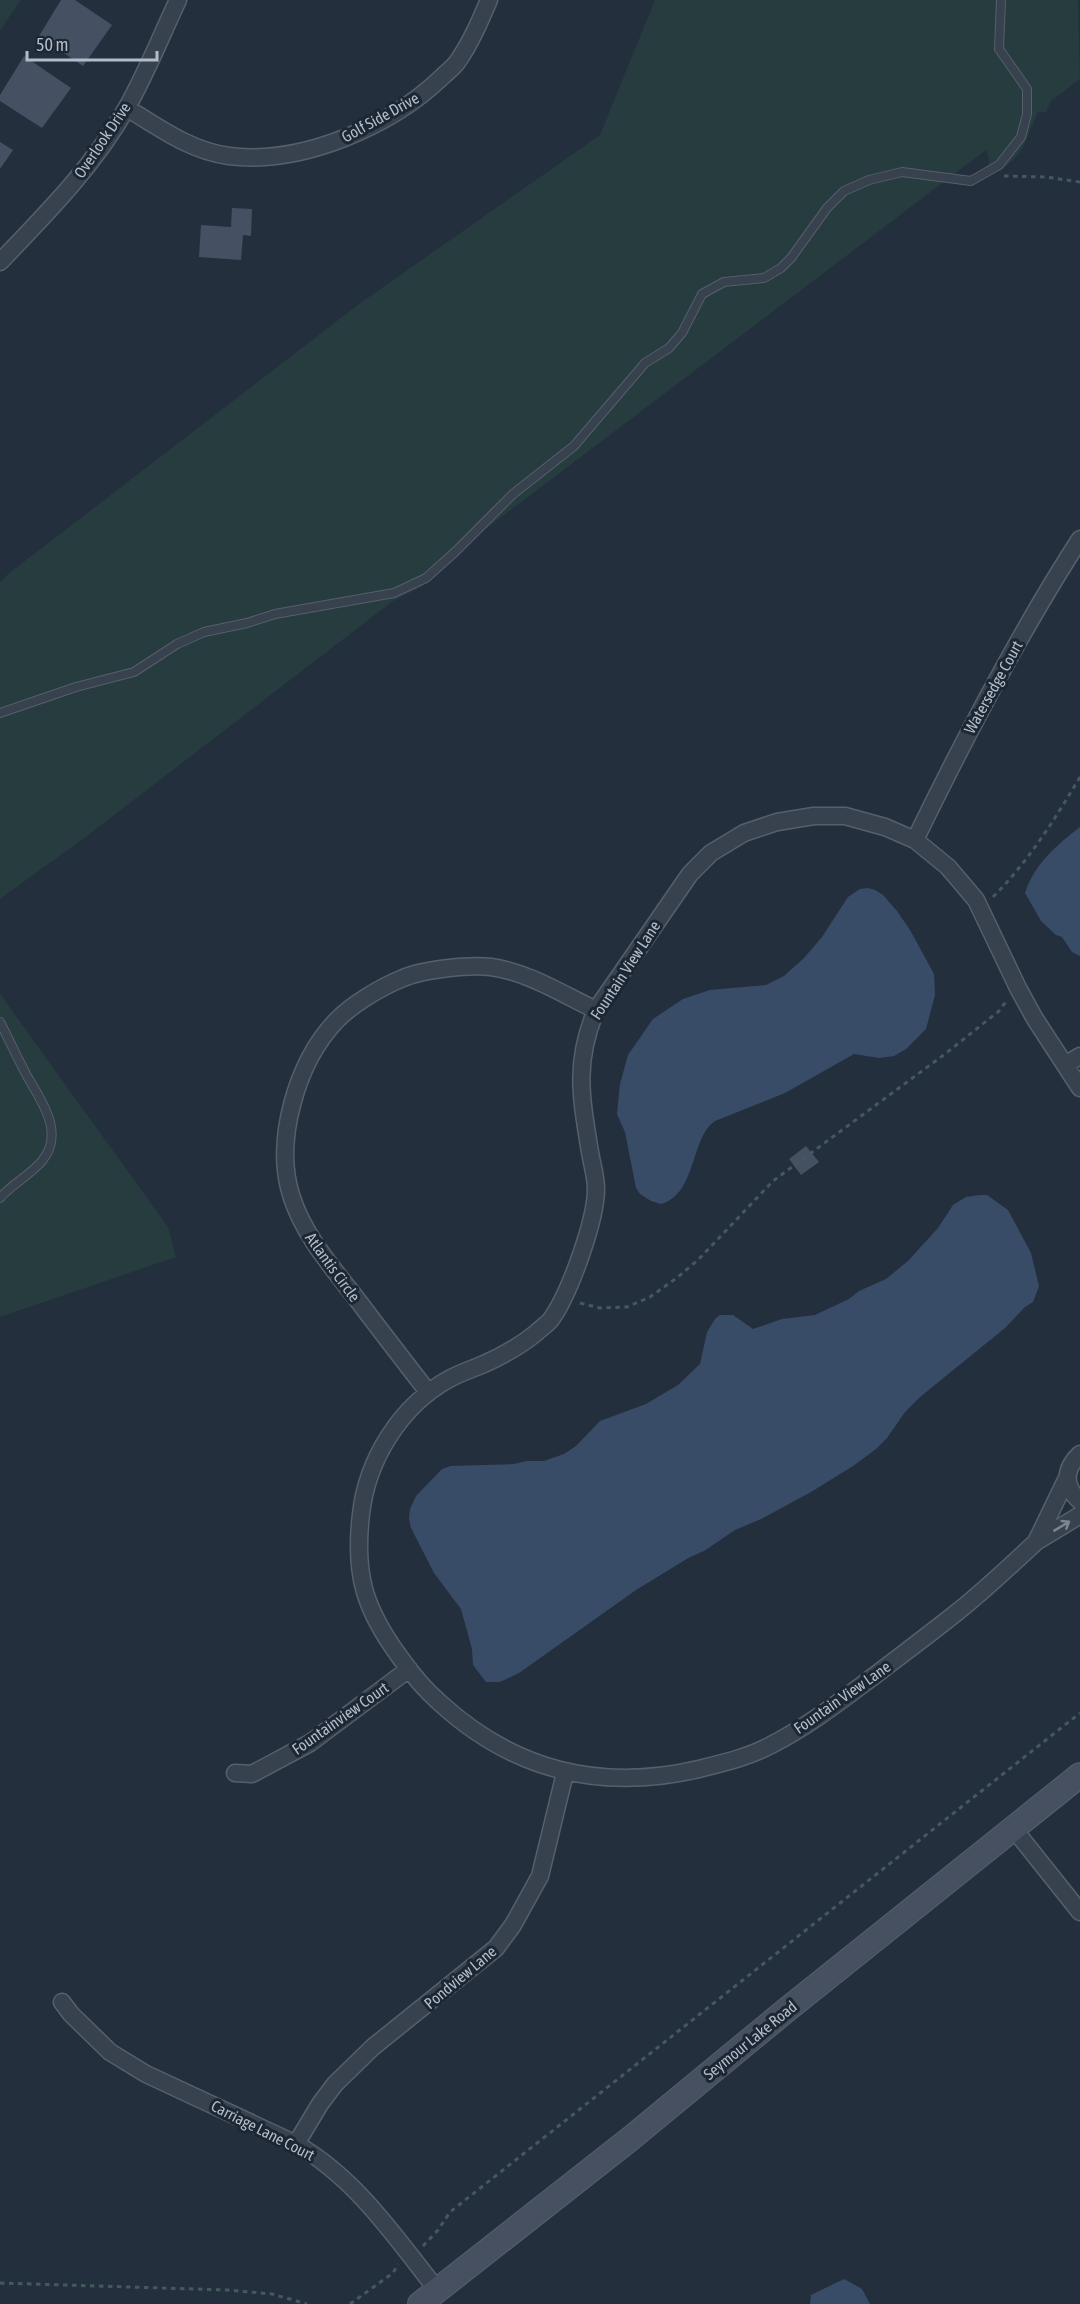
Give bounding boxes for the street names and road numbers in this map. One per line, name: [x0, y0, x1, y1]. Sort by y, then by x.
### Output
street label: Golf Side Drive: [338, 88, 422, 146]
street label: Overlook Drive: [70, 99, 134, 181]
street label: Watersedge Court: [960, 637, 1027, 737]
street label: Fountain View Lane: [586, 917, 664, 1023]
street label: Atlantis Circle: [302, 1229, 364, 1305]
street label: Fountain View Lane: [790, 1657, 894, 1737]
street label: Fountainview Court: [288, 1678, 392, 1758]
street label: Pondview Lane: [420, 1942, 500, 2012]
street label: Seymour Lake Road: [700, 1997, 801, 2084]
street label: Carriage Lane Court: [208, 2096, 318, 2165]

